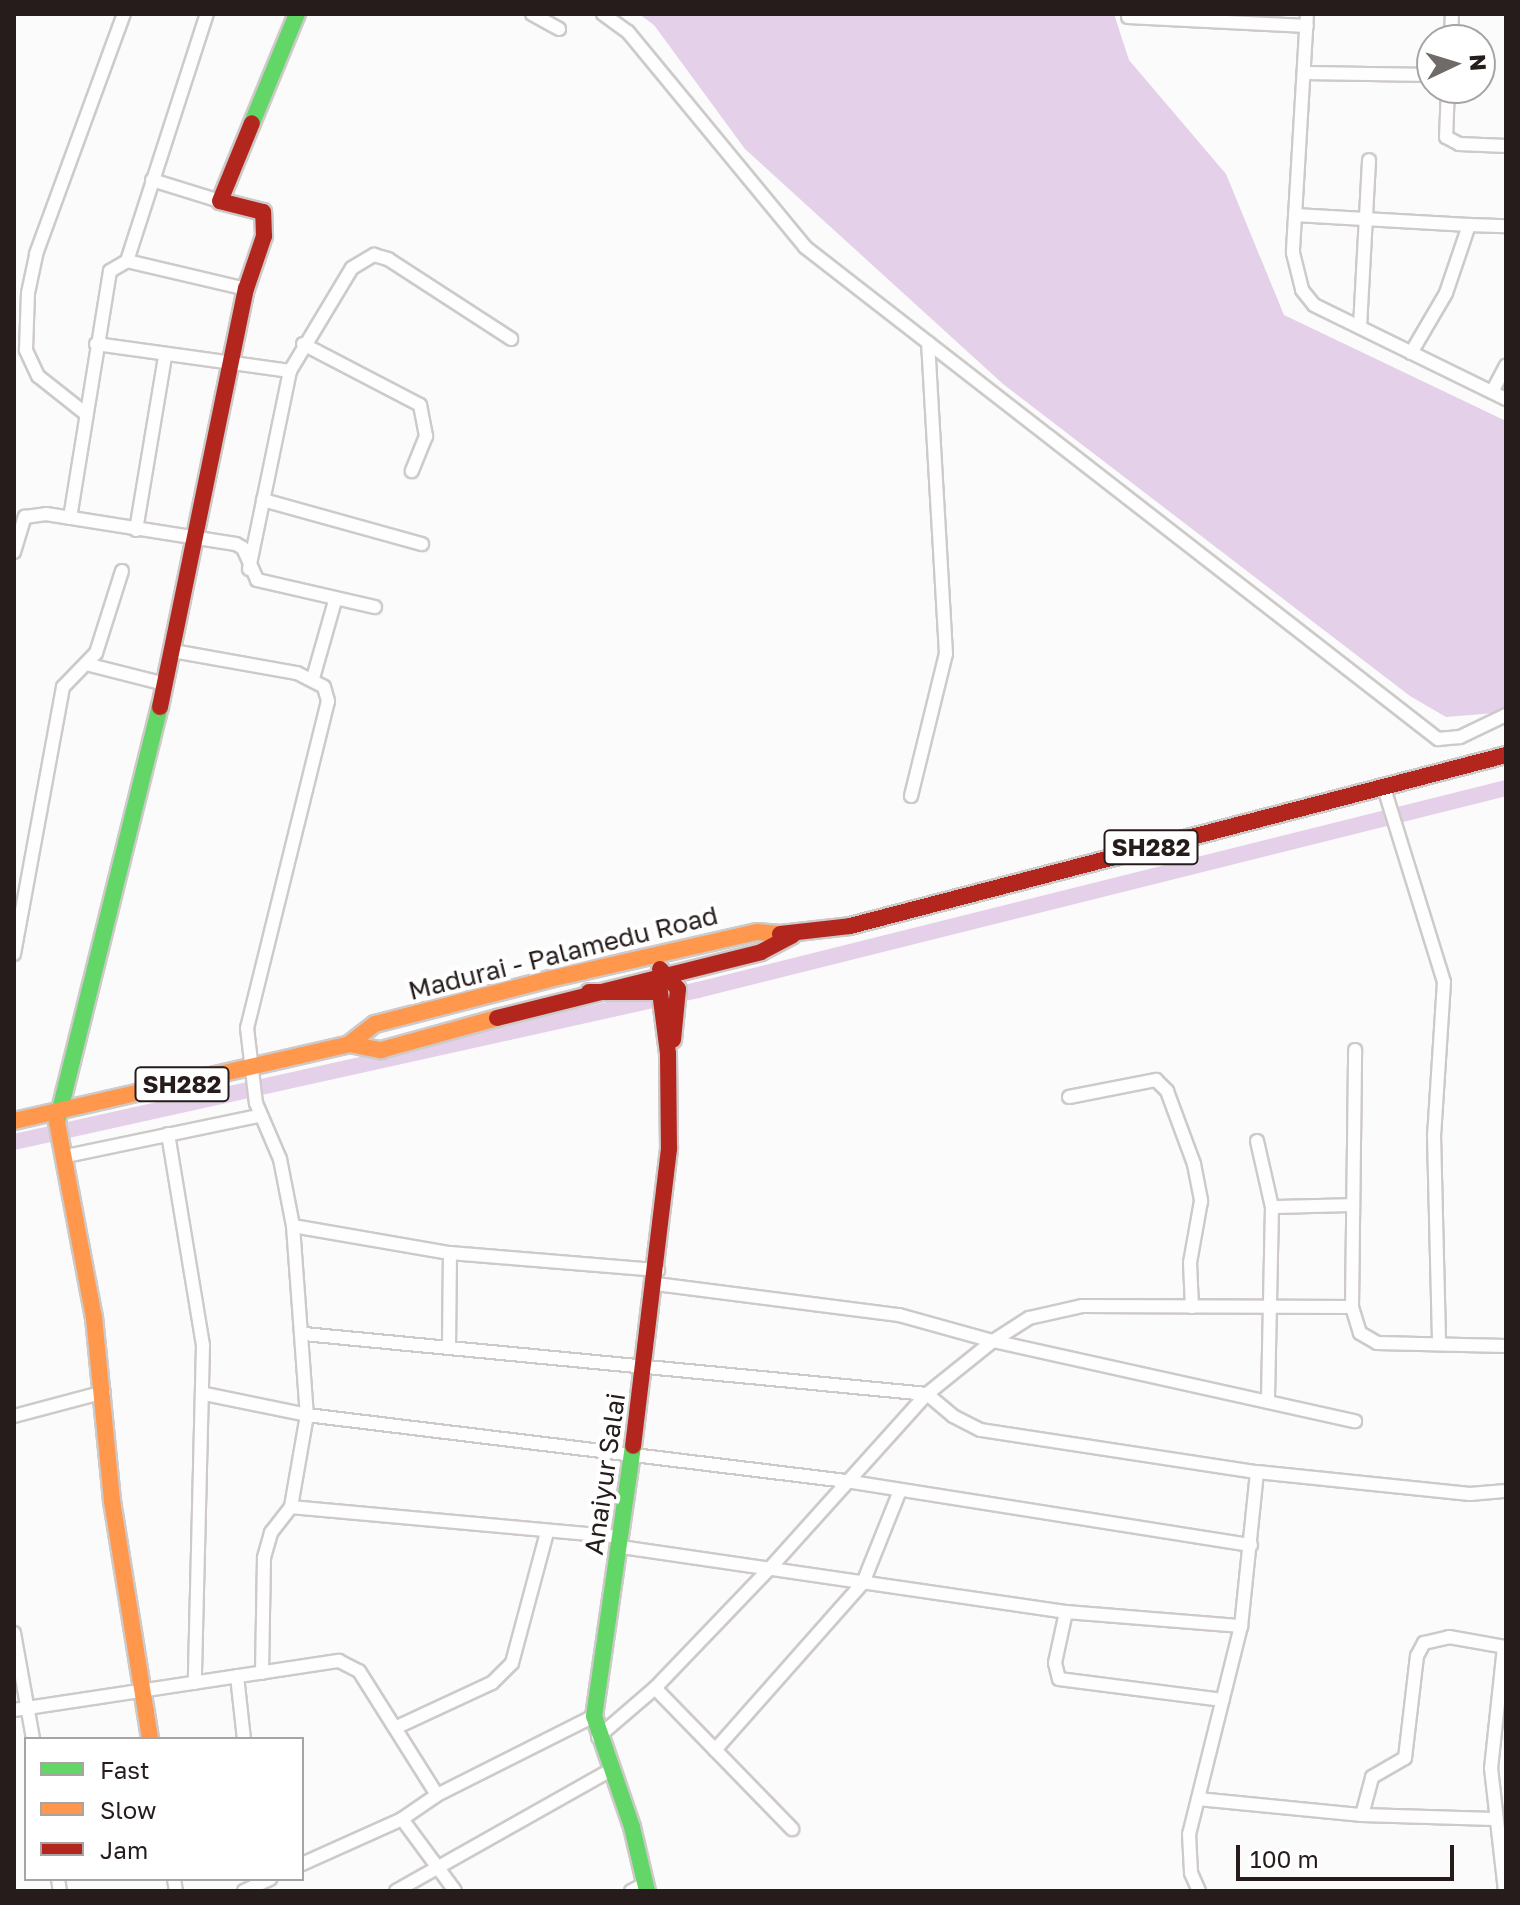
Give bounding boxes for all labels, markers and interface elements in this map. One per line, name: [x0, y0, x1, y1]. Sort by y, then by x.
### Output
north arrow: [1416, 24, 1496, 104]
text: N: [1464, 53, 1492, 72]
road number: SH282: [1103, 827, 1199, 867]
street label: Madurai - Palamedu Road: [405, 899, 721, 1007]
road number: SH282: [134, 1064, 230, 1104]
street label: Anaiyur Salai: [578, 1391, 632, 1557]
legend: [24, 1737, 304, 1881]
text: Fast: [100, 1755, 150, 1784]
text: Slow: [100, 1795, 156, 1824]
scale bar: [1240, 1829, 1458, 1879]
text: Jam: [100, 1835, 148, 1864]
text: 100 m: [1250, 1844, 1319, 1873]

